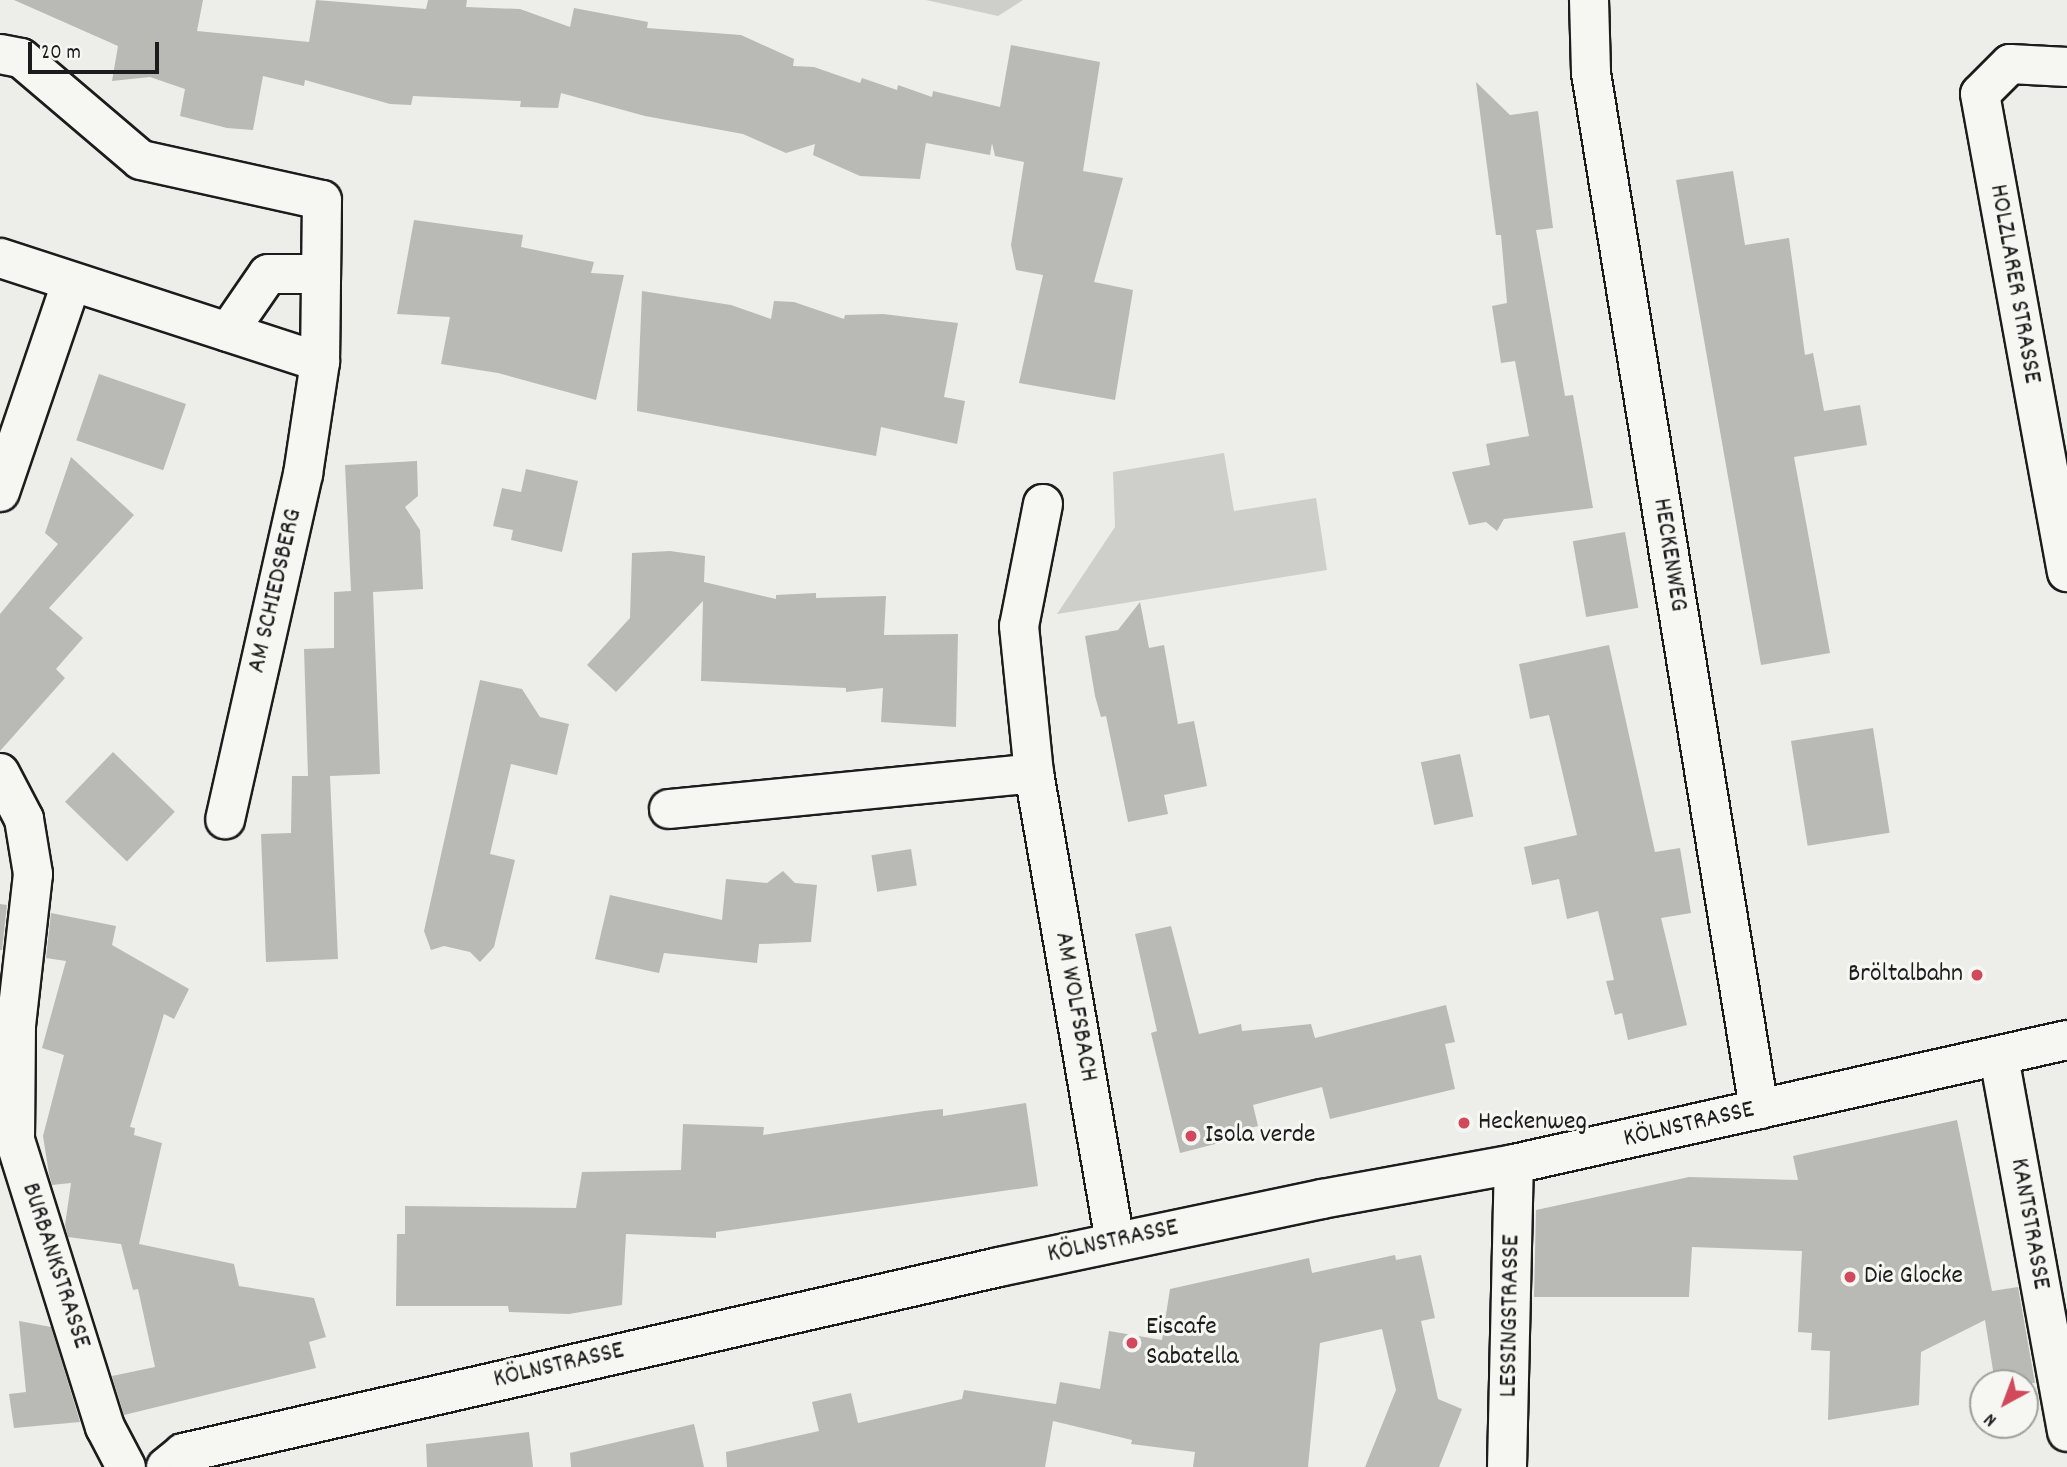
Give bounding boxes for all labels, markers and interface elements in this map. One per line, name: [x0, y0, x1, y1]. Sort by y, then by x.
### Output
scale bar: [32, 28, 163, 72]
text: 20 m: [41, 39, 81, 69]
street label: HOLZLARER STRASSE: [1981, 182, 2047, 386]
street label: HECKENWEG: [1645, 496, 1693, 614]
street label: AM SCHIEDSBERG: [242, 506, 310, 676]
street label: AM WOLFSBACH: [1046, 930, 1104, 1084]
place label: Bröltalbahn: [1848, 959, 1963, 991]
marker: Bröltalbahn: [1969, 967, 1985, 983]
street label: KÖLNSTRASSE: [1621, 1095, 1757, 1155]
place label: Heckenweg: [1478, 1107, 1587, 1139]
marker: Heckenweg: [1456, 1115, 1472, 1131]
place label: Isola verde: [1205, 1120, 1315, 1152]
marker: Isola verde: [1183, 1128, 1199, 1144]
street label: KANTSTRASSE: [2002, 1156, 2056, 1292]
street label: BURBANKSTRASSE: [14, 1179, 96, 1353]
street label: KÖLNSTRASSE: [1045, 1213, 1181, 1271]
street label: LESSINGSTRASSE: [1494, 1234, 1528, 1398]
place label: Die Glocke: [1864, 1261, 1963, 1293]
marker: Die Glocke: [1842, 1269, 1858, 1285]
place label: Eiscafe Sabatella: [1146, 1312, 1239, 1374]
marker: Eiscafe Sabatella: [1124, 1335, 1140, 1351]
street label: KÖLNSTRASSE: [491, 1336, 627, 1396]
north arrow: [1969, 1369, 2039, 1439]
text: N: [1979, 1405, 2004, 1432]

